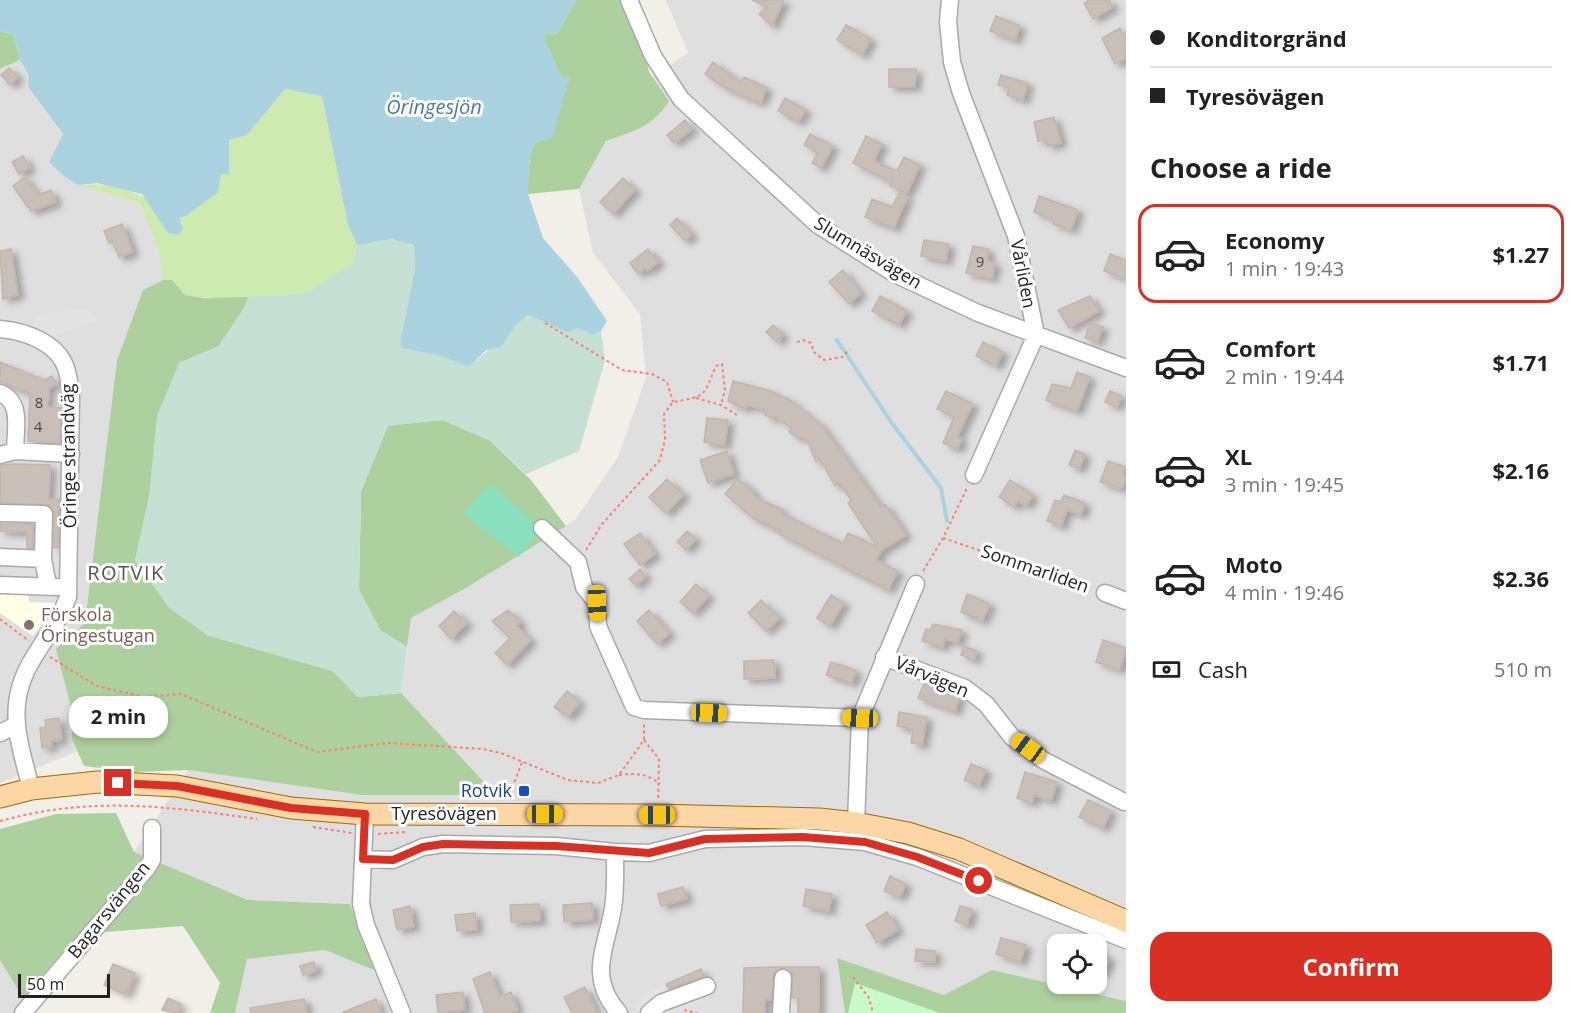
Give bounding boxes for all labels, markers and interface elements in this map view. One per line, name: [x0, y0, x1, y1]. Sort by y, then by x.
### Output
text: Konditorgränd: [1186, 23, 1347, 53]
text: Tyresövägen: [1186, 81, 1325, 111]
water label: Öringesjön: [386, 93, 482, 120]
text: Choose a ride: [1150, 149, 1332, 186]
street label: Slumnäsvägen: [810, 211, 927, 294]
text: Economy: [1225, 225, 1324, 255]
icon: car: [1153, 227, 1207, 281]
street label: Vårliden: [1006, 237, 1042, 310]
text: $1.27: [1492, 239, 1549, 269]
house number: 9: [976, 251, 984, 271]
text: 1 min · 19:43: [1225, 255, 1344, 282]
text: Comfort: [1225, 333, 1316, 363]
icon: car: [1153, 335, 1207, 389]
text: $1.71: [1492, 347, 1549, 377]
text: 2 min · 19:44: [1225, 363, 1344, 390]
street label: Öringe strandväg: [55, 383, 81, 529]
house number: 8: [35, 392, 43, 412]
house number: 4: [34, 416, 43, 436]
text: XL: [1225, 441, 1252, 471]
icon: car: [1153, 443, 1207, 497]
text: $2.16: [1492, 455, 1549, 485]
text: 3 min · 19:45: [1225, 471, 1344, 498]
street label: Sommarliden: [978, 538, 1092, 598]
text: Moto: [1225, 549, 1283, 579]
icon: car: [1153, 551, 1207, 605]
district label: ROTVIK: [87, 559, 165, 586]
text: $2.36: [1492, 563, 1549, 593]
text: 4 min · 19:46: [1225, 579, 1344, 606]
car: [587, 585, 607, 621]
place label: Förskola Öringestugan: [41, 602, 155, 647]
marker: Förskola Öringestugan: [22, 618, 36, 632]
street label: Vårvägen: [892, 650, 973, 702]
icon: cash: [1150, 653, 1183, 686]
text: Cash: [1198, 654, 1248, 684]
text: 510 m: [1494, 656, 1552, 683]
callout: 2 min: [68, 696, 168, 738]
text: 2 min: [91, 703, 146, 730]
car: [691, 703, 727, 723]
car: [842, 708, 878, 728]
car: [1008, 730, 1048, 766]
route end: [104, 769, 131, 796]
place label: Rotvik: [461, 778, 513, 802]
marker: Rotvik: [517, 784, 531, 798]
street label: Tyresövägen: [391, 801, 497, 825]
car: [527, 805, 563, 823]
car: [639, 806, 675, 824]
street label: Bagarsvängen: [62, 856, 155, 963]
route start: [965, 867, 992, 894]
button: Confirm: [1150, 932, 1552, 1001]
map controls: [1047, 934, 1107, 994]
button: locate: [1047, 934, 1107, 994]
scale bar: [18, 971, 110, 998]
text: 50 m: [27, 973, 64, 995]

